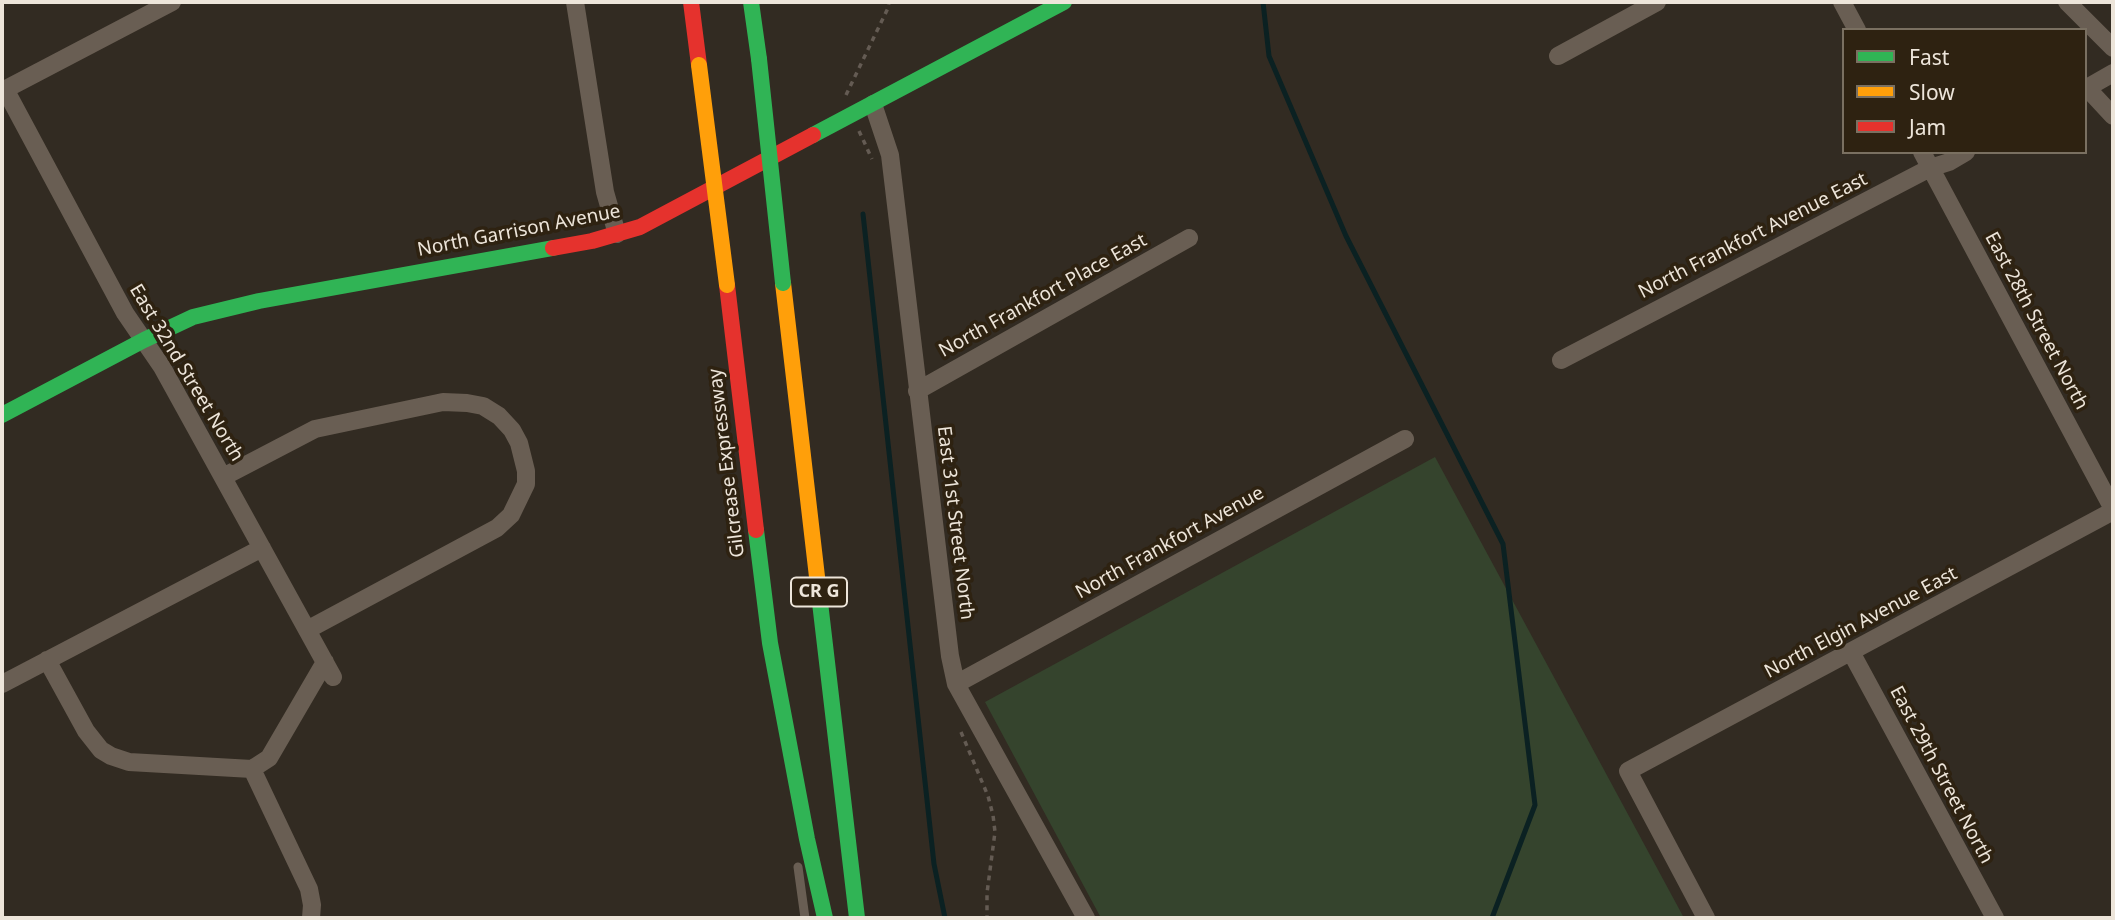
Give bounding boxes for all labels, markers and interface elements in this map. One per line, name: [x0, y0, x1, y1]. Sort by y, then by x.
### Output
legend: [1842, 28, 2087, 154]
text: Fast: [1909, 43, 1949, 71]
text: Slow: [1909, 78, 1955, 106]
text: Jam: [1909, 113, 1946, 141]
street label: North Frankfort Avenue East: [1635, 168, 1871, 304]
street label: North Garrison Avenue: [416, 200, 622, 262]
street label: East 28th Street North: [1980, 228, 2092, 414]
street label: North Frankfort Place East: [935, 229, 1151, 363]
street label: East 32nd Street North: [124, 280, 248, 466]
street label: Gilcrease Expressway: [704, 367, 750, 559]
street label: East 31st Street North: [932, 425, 978, 621]
street label: North Frankfort Avenue: [1072, 482, 1268, 604]
street label: North Elgin Avenue East: [1761, 562, 1961, 684]
road number: CR G: [791, 578, 847, 606]
street label: East 29th Street North: [1885, 682, 1997, 868]

